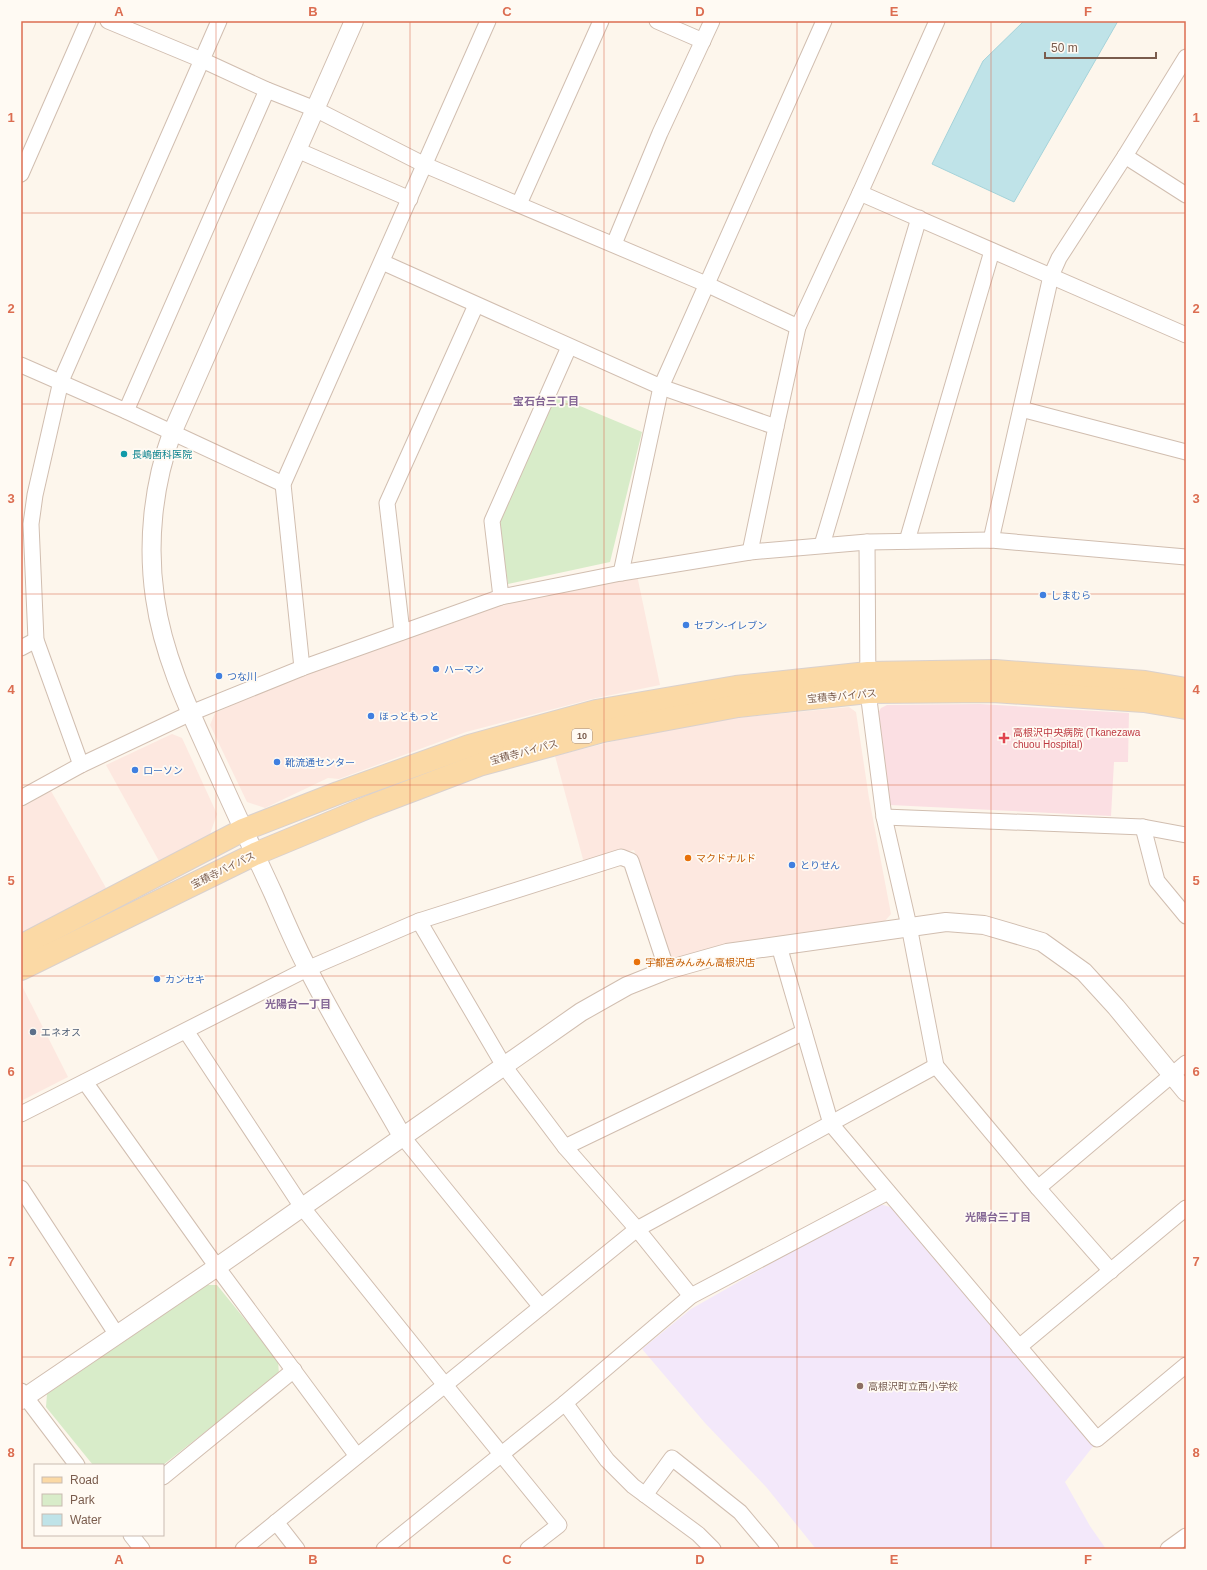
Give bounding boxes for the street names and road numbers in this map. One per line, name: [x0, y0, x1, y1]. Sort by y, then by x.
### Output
street label: 宝積寺バイパス: [807, 687, 877, 705]
road number: 10: [572, 729, 592, 743]
street label: 宝積寺バイパス: [489, 738, 559, 766]
street label: 宝積寺バイパス: [189, 850, 257, 890]

